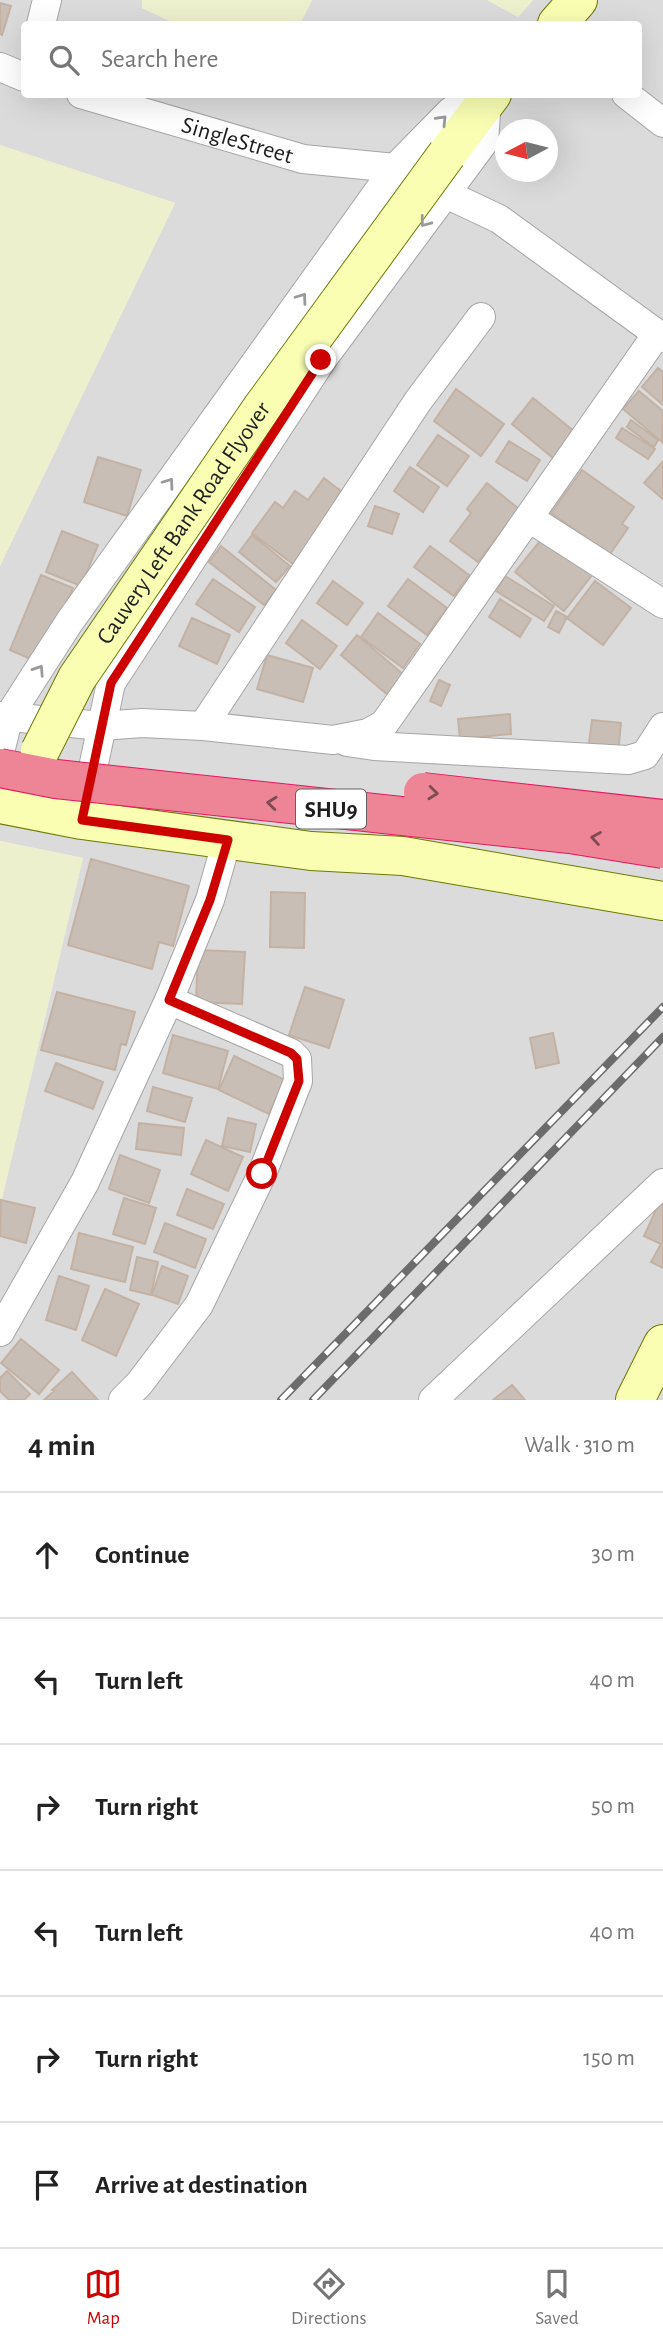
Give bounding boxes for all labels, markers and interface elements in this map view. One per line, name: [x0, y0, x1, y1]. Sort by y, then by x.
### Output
search box: [21, 21, 642, 98]
icon: search: [45, 41, 83, 79]
text: Search here: [101, 46, 219, 72]
street label: SingleStreet: [179, 113, 296, 169]
one-way arrow: [434, 115, 447, 128]
north arrow: [495, 119, 558, 182]
one-way arrow: [420, 214, 433, 227]
one-way arrow: [294, 293, 306, 306]
route end: [305, 344, 336, 375]
street label: Cauvery Left Bank Road Flyover: [93, 397, 275, 649]
one-way arrow: [161, 478, 173, 491]
one-way arrow: [31, 664, 44, 677]
one-way arrow: [427, 785, 438, 800]
road number: SHU9: [296, 790, 366, 828]
one-way arrow: [266, 796, 277, 811]
one-way arrow: [590, 831, 602, 846]
route start: [246, 1158, 277, 1189]
text: 4 min: [28, 1431, 96, 1461]
text: Walk · 310 m: [524, 1434, 635, 1457]
icon: ahead: [28, 1536, 66, 1574]
text: Continue: [95, 1542, 190, 1568]
text: 30 m: [591, 1543, 635, 1566]
icon: left: [28, 1662, 66, 1700]
text: Turn left: [95, 1668, 183, 1694]
text: 40 m: [590, 1669, 635, 1692]
icon: right: [28, 1788, 66, 1826]
text: Turn right: [95, 1794, 198, 1820]
text: 50 m: [591, 1795, 635, 1818]
icon: left: [28, 1914, 66, 1952]
text: Turn left: [95, 1920, 183, 1946]
text: 40 m: [590, 1921, 635, 1944]
icon: right: [28, 2040, 66, 2078]
text: Turn right: [95, 2046, 198, 2072]
text: 150 m: [583, 2047, 635, 2070]
icon: arrive: [28, 2166, 66, 2204]
text: Arrive at destination: [95, 2172, 308, 2198]
tab: Map: [84, 2265, 122, 2330]
tab: Directions: [291, 2265, 367, 2330]
tab: Saved: [535, 2265, 579, 2330]

